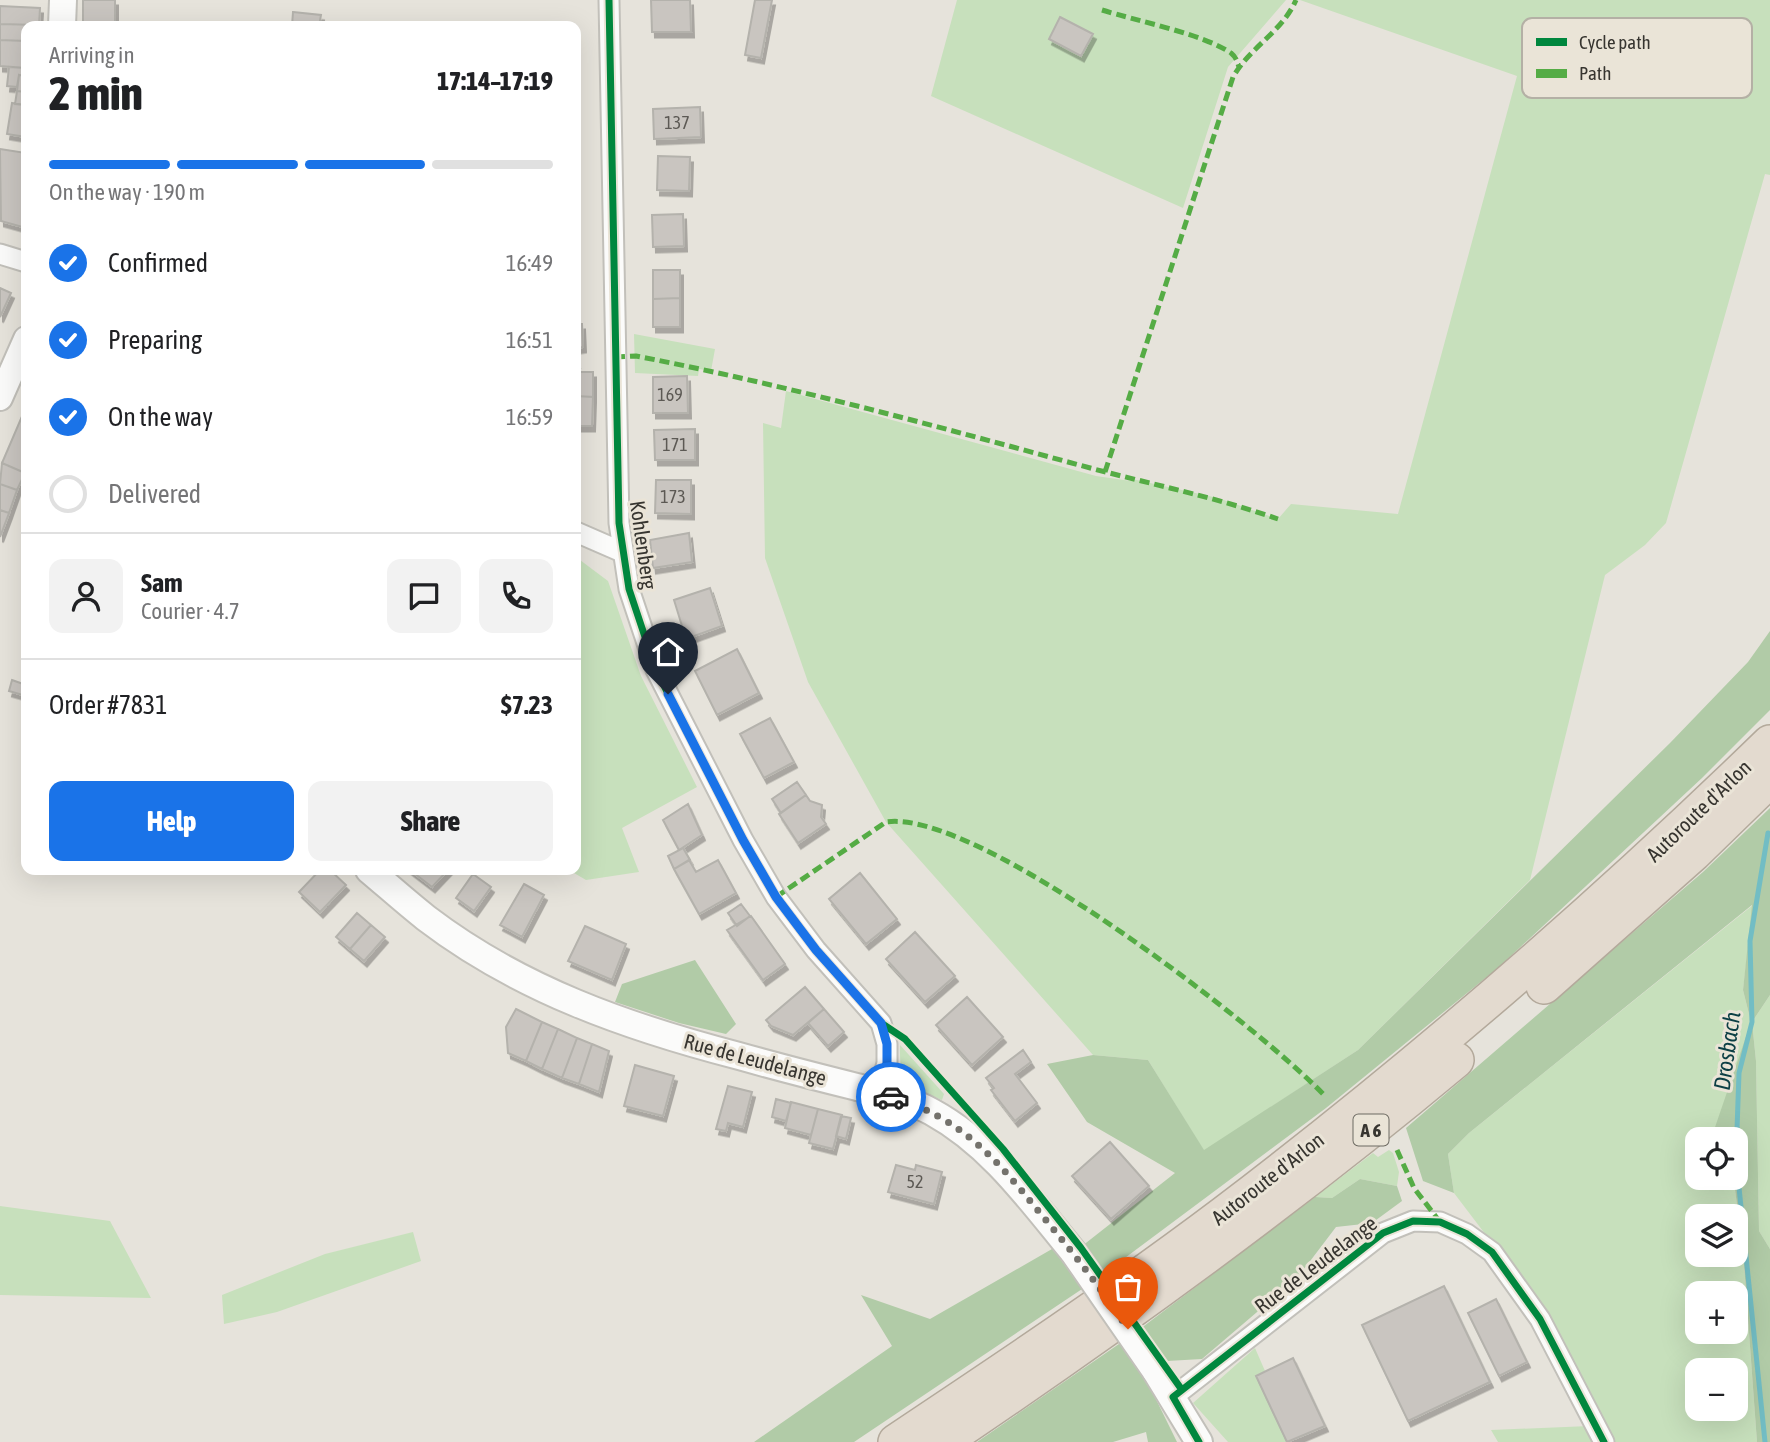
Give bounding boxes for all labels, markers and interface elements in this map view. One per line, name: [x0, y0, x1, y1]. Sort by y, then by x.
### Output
legend: [1522, 18, 1752, 98]
text: Cycle path: [1579, 31, 1651, 53]
text: Arriving in: [49, 42, 135, 68]
text: Path: [1579, 62, 1611, 84]
text: 17:14–17:19: [437, 66, 553, 96]
text: 2 min: [49, 67, 143, 120]
house number: 137: [664, 112, 690, 133]
text: On the way · 190 m: [49, 179, 205, 205]
icon: check: [49, 244, 87, 282]
text: Confirmed: [108, 248, 208, 278]
text: 16:49: [506, 250, 553, 276]
icon: check: [49, 321, 87, 359]
text: Preparing: [108, 325, 202, 355]
text: 16:51: [506, 327, 553, 353]
house number: 169: [657, 384, 683, 405]
icon: check: [49, 398, 87, 436]
text: On the way: [108, 402, 213, 432]
text: 16:59: [506, 404, 553, 430]
house number: 171: [662, 434, 688, 455]
text: Delivered: [108, 479, 201, 509]
house number: 173: [660, 486, 686, 507]
street label: Kohlenberg: [626, 499, 662, 591]
button: person: [49, 559, 123, 633]
button: chat: [387, 559, 461, 633]
button: phone: [479, 559, 553, 633]
text: Sam: [141, 568, 183, 598]
text: Courier · 4.7: [141, 598, 240, 624]
pin: [638, 622, 698, 694]
icon: home: [649, 633, 687, 671]
text: Order #7831: [49, 690, 168, 720]
text: $7.23: [501, 690, 553, 720]
street label: Autoroute d'Arlon: [1641, 754, 1756, 866]
button: Help: [49, 781, 294, 861]
button: Share: [308, 781, 553, 861]
water label: Drosbach: [1709, 1010, 1745, 1092]
street label: Rue de Leudelange: [681, 1029, 829, 1090]
courier: [856, 1062, 926, 1132]
icon: car: [872, 1078, 910, 1116]
road number: A 6: [1354, 1114, 1388, 1146]
street label: Autoroute d'Arlon: [1206, 1127, 1328, 1229]
map controls: [1685, 1127, 1748, 1421]
button: locate: [1685, 1127, 1748, 1190]
house number: 52: [907, 1171, 923, 1192]
button: layers: [1685, 1204, 1748, 1267]
street label: Rue de Leudelange: [1250, 1211, 1381, 1318]
pin: [1098, 1257, 1158, 1329]
icon: bag: [1109, 1268, 1147, 1306]
button: +: [1685, 1281, 1748, 1344]
button: −: [1685, 1358, 1748, 1421]

